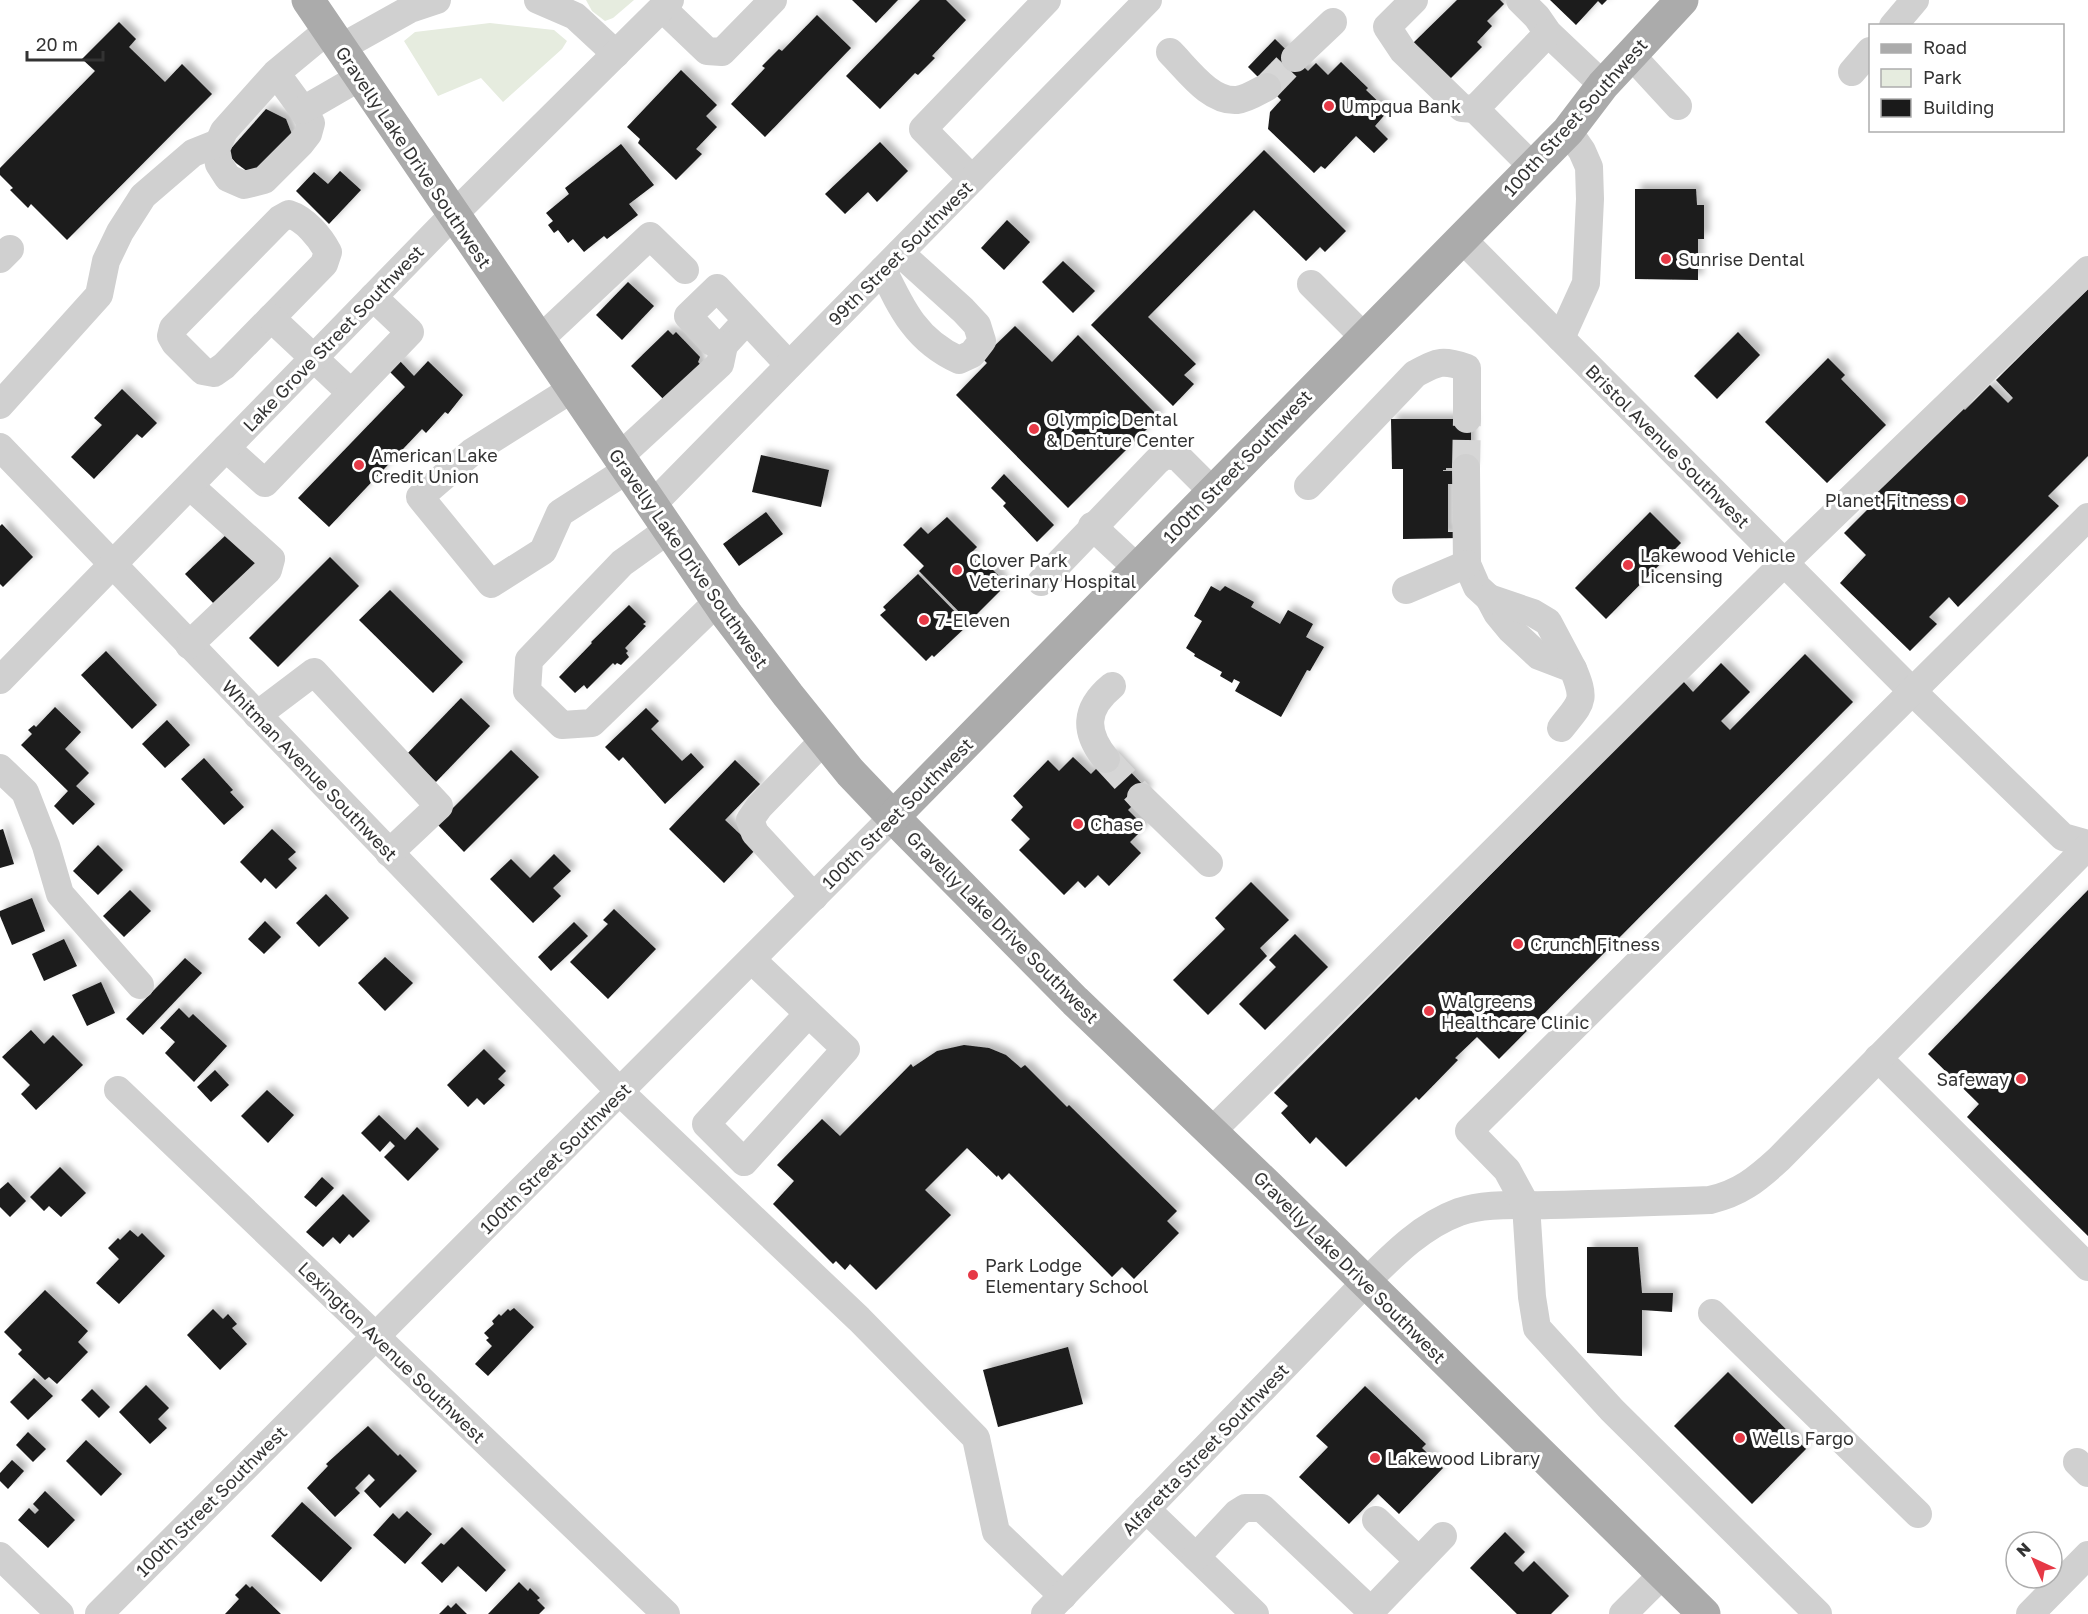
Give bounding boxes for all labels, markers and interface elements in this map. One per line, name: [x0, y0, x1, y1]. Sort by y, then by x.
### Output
scale bar: [27, 24, 104, 62]
legend: [1869, 24, 2064, 132]
text: 20 m: [36, 33, 78, 55]
street label: 100th Street Southwest: [1498, 34, 1652, 200]
text: Road: [1923, 36, 1967, 58]
street label: Gravelly Lake Drive Southwest: [331, 42, 497, 272]
text: Park: [1923, 66, 1962, 88]
place label: Umpqua Bank: [1341, 95, 1461, 117]
text: Building: [1923, 96, 1994, 118]
marker: Umpqua Bank: [1322, 99, 1336, 113]
street label: 99th Street Southwest: [823, 176, 977, 330]
street label: Lake Grove Street Southwest: [238, 240, 428, 436]
place label: Sunrise Dental: [1678, 248, 1805, 270]
marker: Sunrise Dental: [1659, 252, 1673, 266]
street label: Bristol Avenue Southwest: [1582, 360, 1754, 532]
street label: 100th Street Southwest: [1158, 385, 1316, 547]
place label: Olympic Dental & Denture Center: [1046, 408, 1195, 451]
marker: Olympic Dental & Denture Center: [1027, 422, 1041, 436]
place label: American Lake Credit Union: [371, 444, 498, 487]
street label: Gravelly Lake Drive Southwest: [605, 444, 773, 672]
marker: American Lake Credit Union: [352, 458, 366, 472]
place label: Planet Fitness: [1825, 489, 1949, 511]
marker: Planet Fitness: [1954, 493, 1968, 507]
place label: Lakewood Vehicle Licensing: [1640, 544, 1795, 587]
place label: Clover Park Veterinary Hospital: [969, 549, 1137, 592]
marker: Lakewood Vehicle Licensing: [1621, 558, 1635, 572]
marker: Clover Park Veterinary Hospital: [950, 563, 964, 577]
place label: 7-Eleven: [936, 609, 1010, 631]
marker: 7-Eleven: [917, 613, 931, 627]
street label: Whitman Avenue Southwest: [218, 675, 402, 865]
street label: 100th Street Southwest: [817, 733, 977, 893]
place label: Chase: [1090, 813, 1143, 835]
marker: Chase: [1071, 817, 1085, 831]
street label: Gravelly Lake Drive Southwest: [902, 826, 1104, 1028]
place label: Crunch Fitness: [1530, 933, 1660, 955]
marker: Crunch Fitness: [1511, 937, 1525, 951]
place label: Walgreens Healthcare Clinic: [1441, 990, 1589, 1033]
marker: Walgreens Healthcare Clinic: [1422, 1004, 1436, 1018]
place label: Safeway: [1937, 1068, 2009, 1090]
marker: Safeway: [2014, 1072, 2028, 1086]
street label: 100th Street Southwest: [475, 1078, 635, 1238]
street label: Gravelly Lake Drive Southwest: [1249, 1166, 1451, 1368]
place label: Park Lodge Elementary School: [985, 1254, 1149, 1297]
street label: Lexington Avenue Southwest: [294, 1257, 490, 1447]
marker: Park Lodge Elementary School: [966, 1268, 980, 1282]
street label: Alfaretta Street Southwest: [1117, 1359, 1293, 1539]
street label: 100th Street Southwest: [131, 1421, 291, 1581]
place label: Wells Fargo: [1752, 1427, 1854, 1449]
marker: Wells Fargo: [1733, 1431, 1747, 1445]
place label: Lakewood Library: [1387, 1447, 1540, 1469]
marker: Lakewood Library: [1368, 1451, 1382, 1465]
north arrow: [2004, 1530, 2064, 1590]
text: N: [2012, 1538, 2035, 1561]

